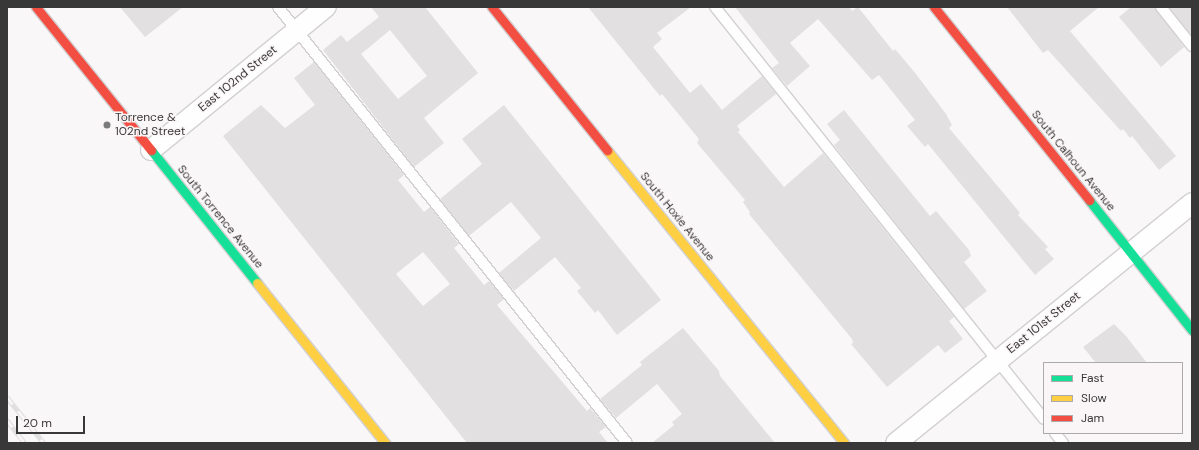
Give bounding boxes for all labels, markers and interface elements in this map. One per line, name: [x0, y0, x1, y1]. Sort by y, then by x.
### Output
street label: East 102nd Street: [196, 43, 280, 115]
street label: South Calhoun Avenue: [1028, 108, 1118, 214]
place label: Torrence & 102nd Street: [115, 111, 185, 139]
marker: Torrence & 102nd Street: [102, 120, 112, 130]
street label: South Torrence Avenue: [174, 163, 266, 271]
street label: South Hoxie Avenue: [637, 170, 717, 264]
street label: East 101st Street: [1004, 289, 1084, 357]
legend: [1043, 362, 1183, 434]
text: Fast: [1081, 370, 1104, 386]
text: Slow: [1081, 390, 1107, 406]
scale bar: [18, 408, 87, 434]
text: Jam: [1081, 410, 1104, 426]
text: 20 m: [23, 415, 52, 431]

